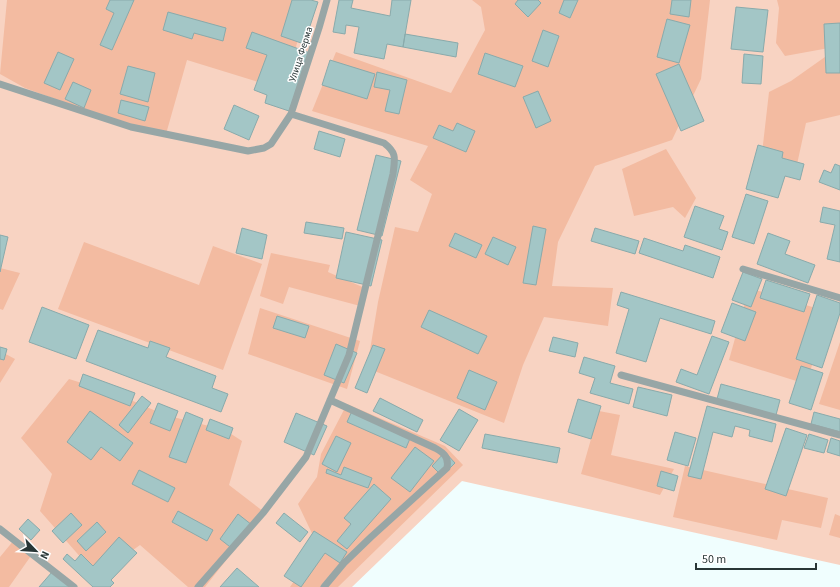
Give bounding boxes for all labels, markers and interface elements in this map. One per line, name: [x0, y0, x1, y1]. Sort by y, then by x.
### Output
street label: Улица Ферма: [285, 25, 316, 84]
north arrow: [16, 531, 56, 571]
scale bar: [696, 545, 816, 571]
text: N: [36, 549, 53, 562]
text: 50 m: [702, 551, 726, 568]

